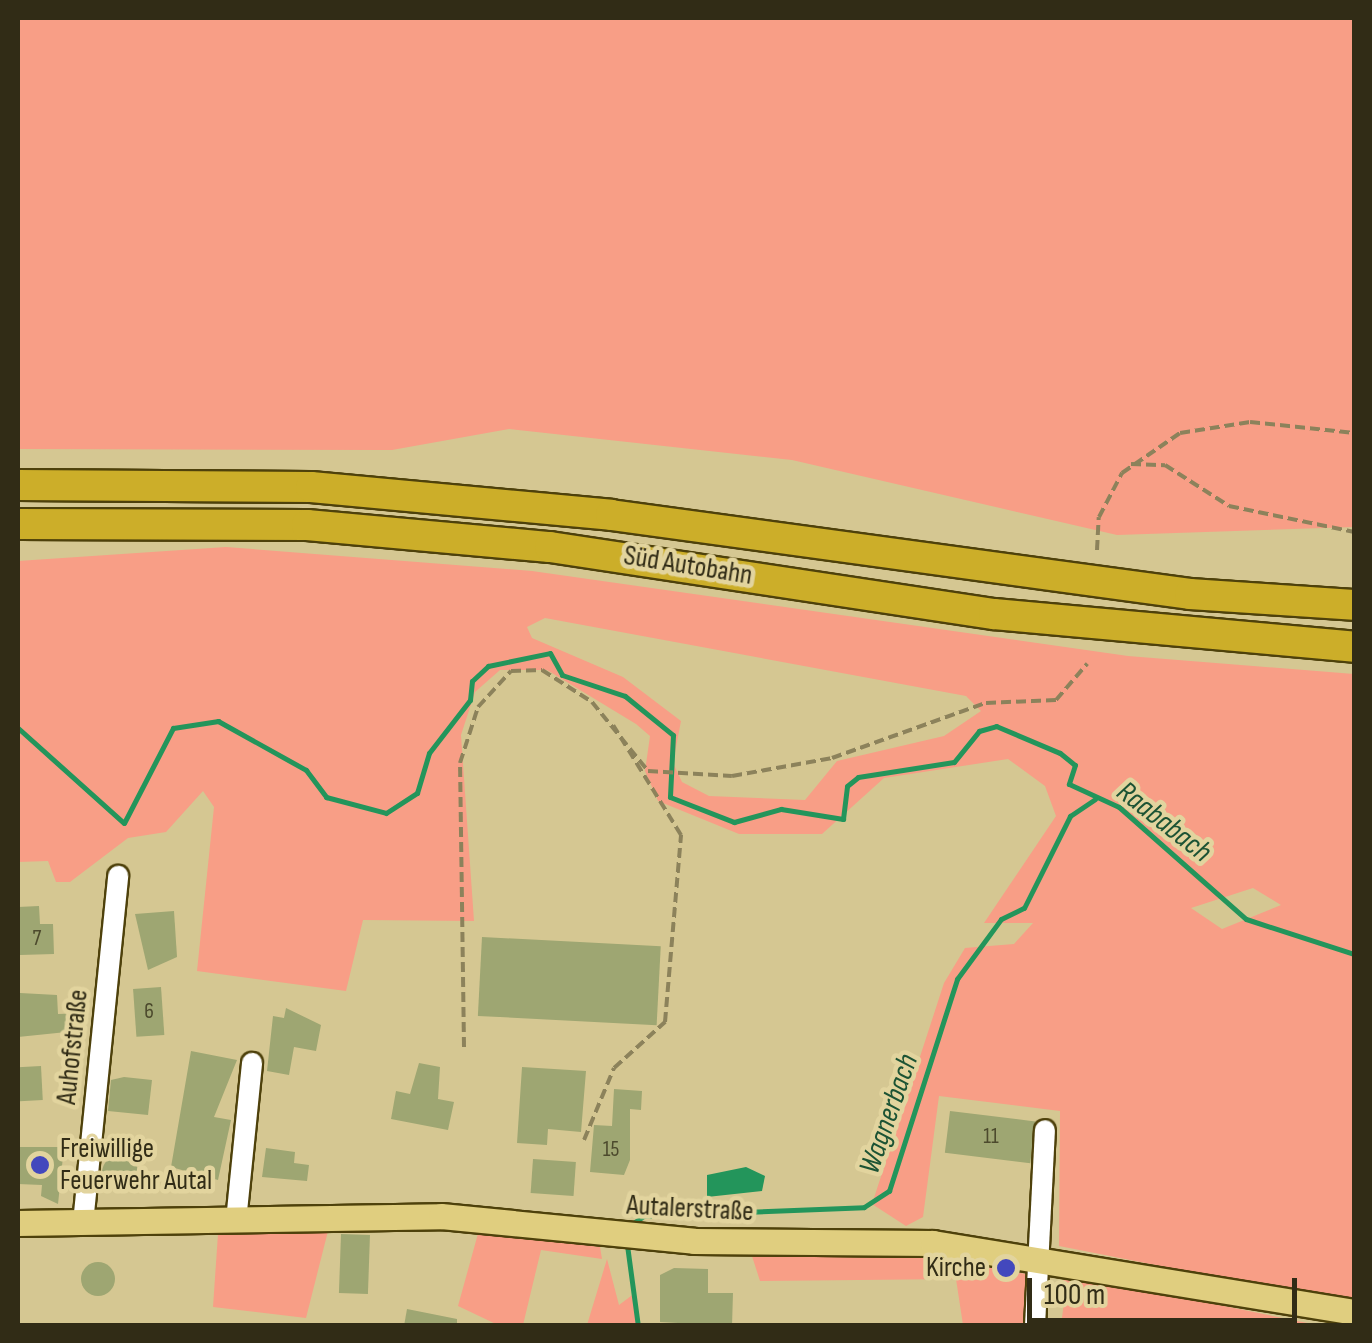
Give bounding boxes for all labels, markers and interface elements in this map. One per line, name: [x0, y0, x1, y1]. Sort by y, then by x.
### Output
street label: Süd Autobahn: [621, 539, 755, 593]
water label: Raababach: [1109, 774, 1219, 870]
house number: 7: [33, 926, 41, 952]
street label: Auhofstraße: [50, 988, 96, 1106]
house number: 6: [144, 999, 154, 1025]
water label: Wagnerbach: [852, 1049, 926, 1179]
house number: 11: [983, 1124, 999, 1150]
place label: Freiwillige Feuerwehr Autal: [60, 1132, 212, 1198]
house number: 15: [603, 1137, 619, 1163]
marker: Freiwillige Feuerwehr Autal: [29, 1154, 51, 1176]
street label: Autalerstraße: [626, 1189, 754, 1229]
place label: Kirche: [926, 1251, 986, 1285]
marker: Kirche: [995, 1257, 1017, 1279]
scale bar: [1032, 1258, 1302, 1320]
text: 100 m: [1044, 1277, 1105, 1313]

